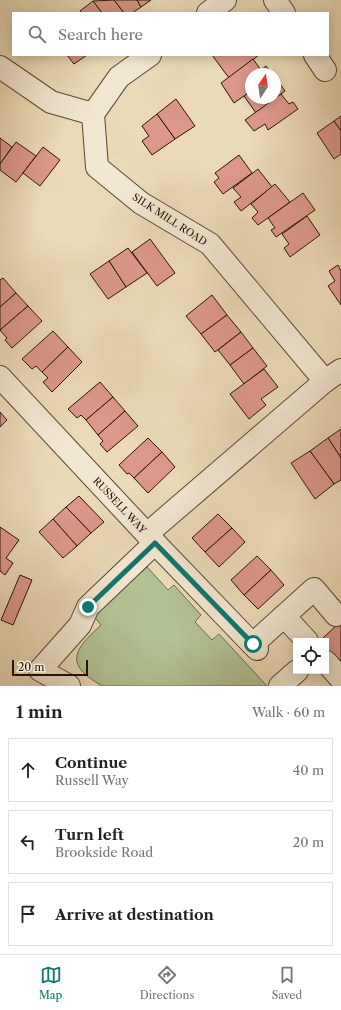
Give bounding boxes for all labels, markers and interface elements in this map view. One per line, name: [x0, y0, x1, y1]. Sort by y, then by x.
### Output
search box: [12, 12, 329, 56]
icon: search: [26, 23, 48, 45]
text: Search here: [58, 25, 143, 44]
north arrow: [245, 68, 281, 104]
street label: SILK MILL ROAD: [130, 190, 210, 248]
street label: RUSSELL WAY: [90, 474, 150, 537]
route end: [79, 598, 97, 616]
route start: [244, 635, 262, 653]
map controls: [293, 638, 329, 674]
button: locate: [293, 638, 329, 674]
scale bar: [12, 658, 88, 677]
text: 20 m: [18, 660, 44, 674]
text: 1 min: [16, 702, 63, 722]
text: Walk · 60 m: [252, 704, 325, 720]
text: Continue: [55, 753, 127, 772]
icon: ahead: [17, 759, 39, 781]
text: 40 m: [293, 762, 324, 778]
text: Russell Way: [55, 772, 129, 788]
text: Turn left: [55, 825, 124, 844]
icon: left: [17, 831, 39, 853]
text: 20 m: [293, 834, 324, 850]
text: Brookside Road: [55, 844, 153, 860]
icon: arrive: [17, 903, 39, 925]
text: Arrive at destination: [55, 905, 214, 924]
tab: Map: [39, 964, 62, 1002]
tab: Directions: [140, 964, 194, 1002]
tab: Saved: [272, 964, 302, 1002]

